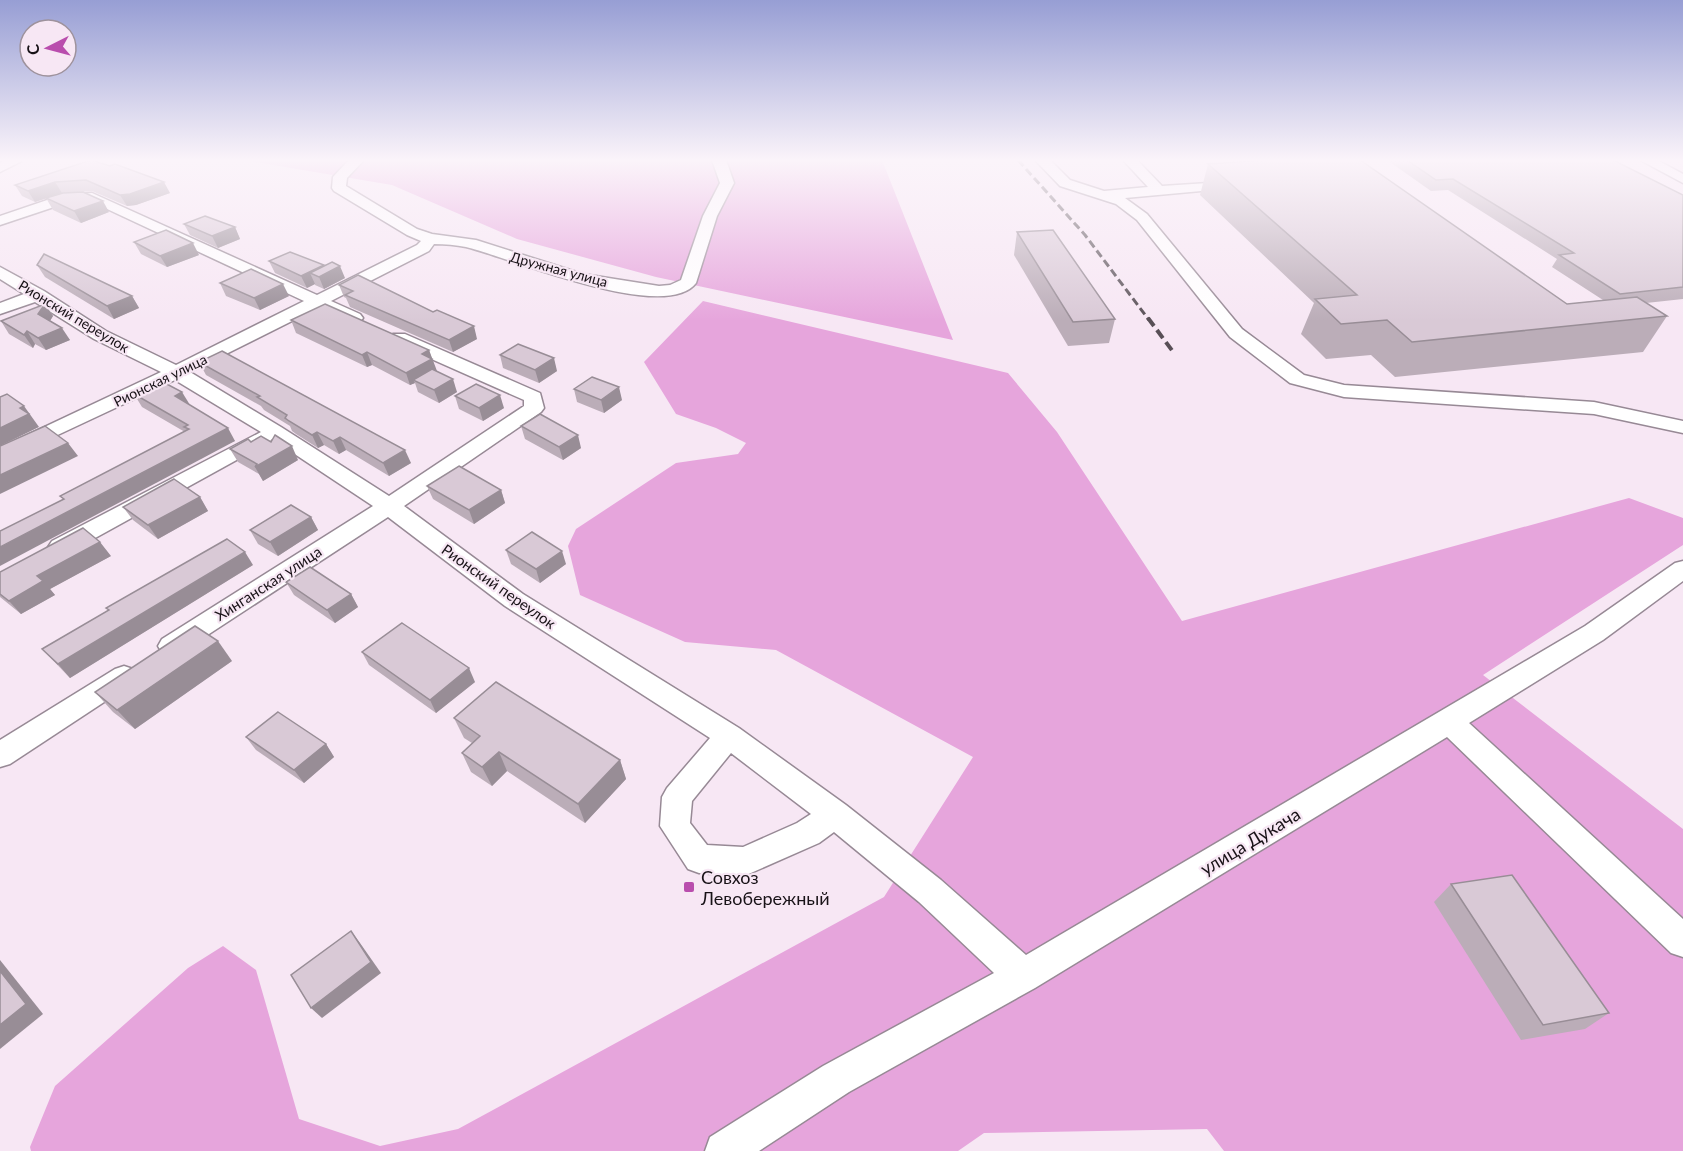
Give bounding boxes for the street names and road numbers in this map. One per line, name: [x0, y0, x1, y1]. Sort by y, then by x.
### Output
street label: Дружная улица: [508, 248, 610, 290]
street label: Рионский переулок: [16, 276, 133, 356]
street label: Рионская улица: [111, 350, 209, 410]
street label: Рионский переулок: [439, 540, 560, 632]
street label: Хинганская улица: [211, 542, 325, 624]
street label: улица Дукача: [1196, 803, 1304, 879]

